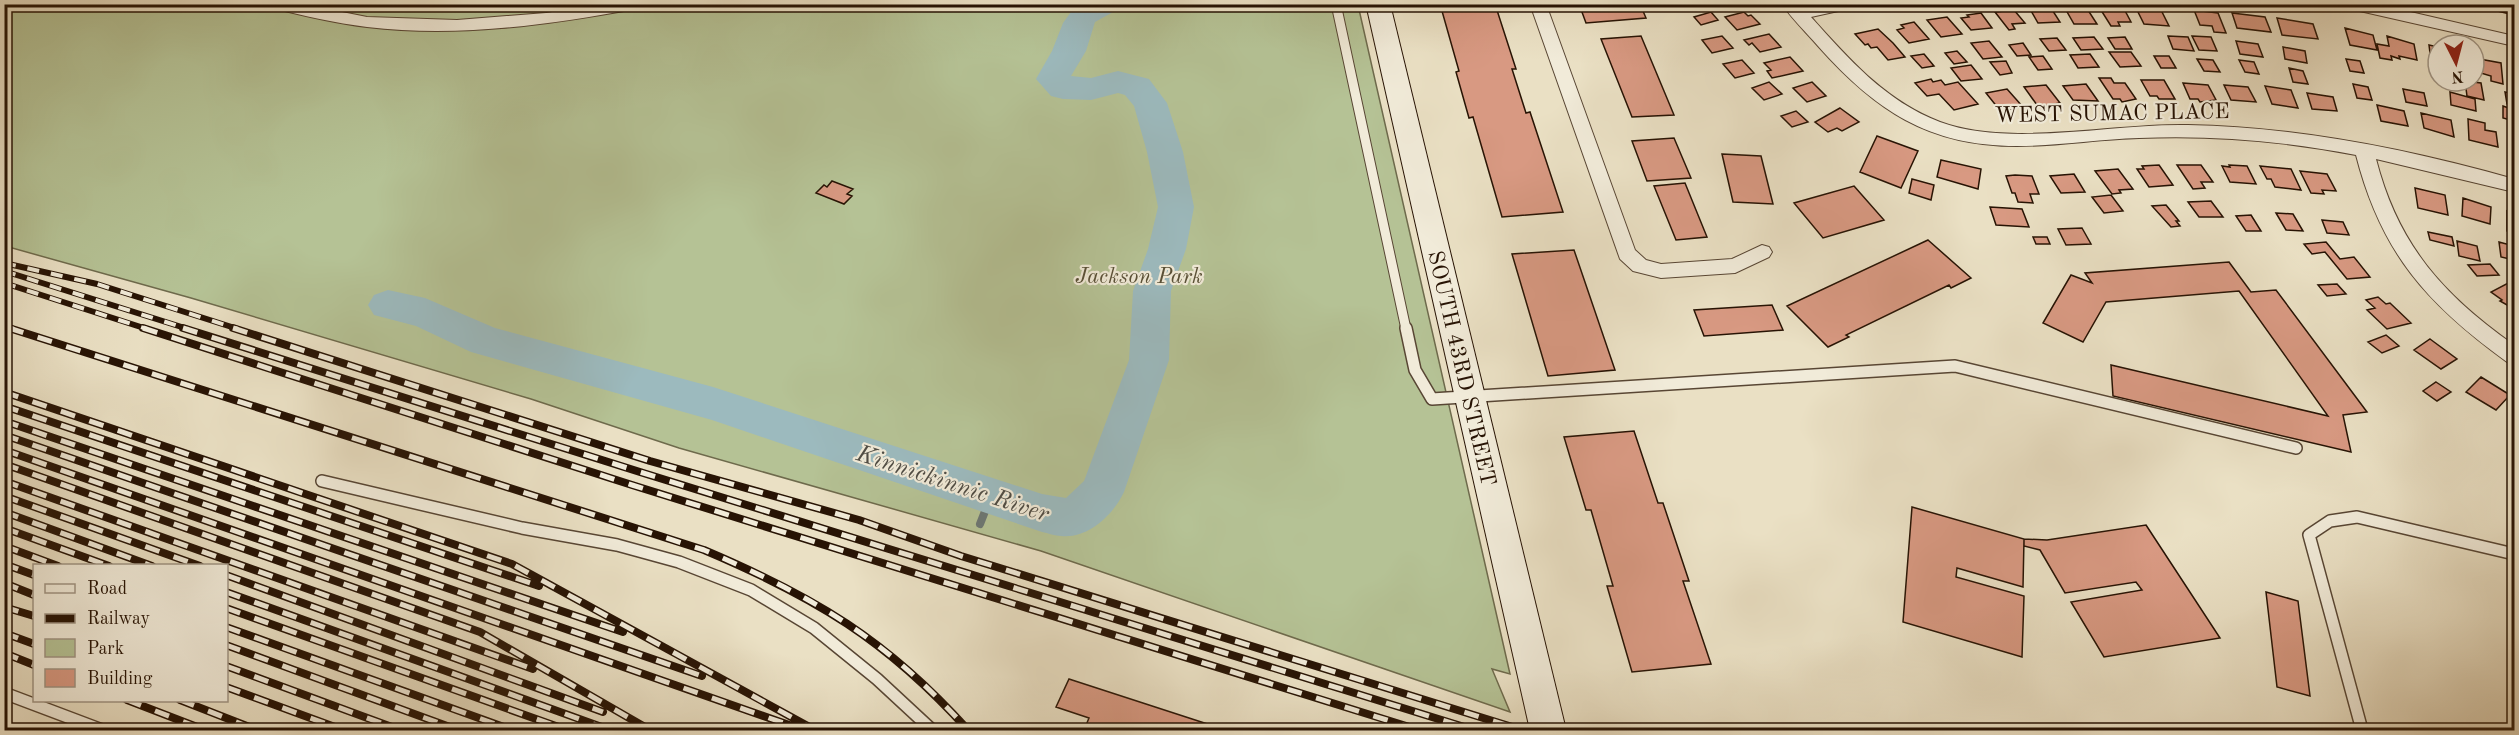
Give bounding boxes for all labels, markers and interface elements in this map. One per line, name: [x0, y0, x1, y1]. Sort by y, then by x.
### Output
north arrow: [2426, 33, 2486, 93]
text: N: [2450, 67, 2464, 85]
street label: WEST SUMAC PLACE: [1994, 101, 2230, 127]
street label: SOUTH 43RD STREET: [1423, 249, 1499, 488]
park label: Jackson Park: [1075, 266, 1203, 288]
water label: Kinnickinnic River: [852, 442, 1052, 528]
legend: [33, 564, 228, 702]
text: Road: [87, 580, 127, 598]
text: Railway: [87, 610, 150, 628]
text: Park: [87, 640, 124, 658]
text: Building: [87, 670, 153, 688]

